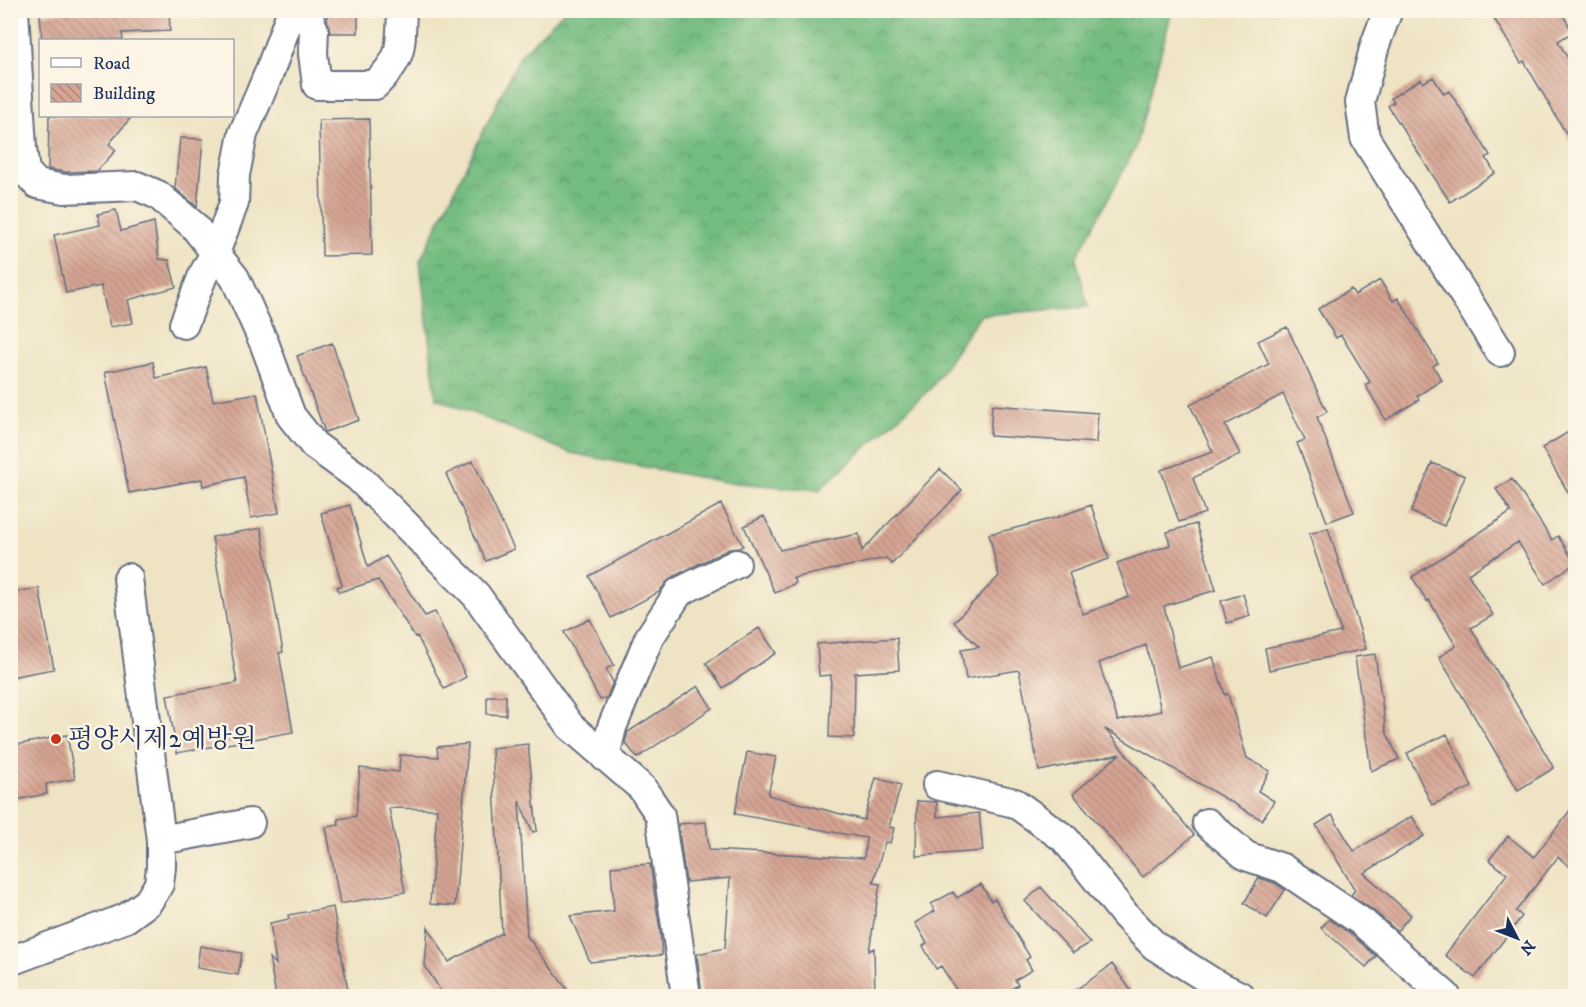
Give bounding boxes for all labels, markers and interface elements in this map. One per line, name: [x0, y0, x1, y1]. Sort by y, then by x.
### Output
legend: [39, 39, 234, 117]
text: Road: [93, 53, 130, 75]
text: Building: [93, 83, 155, 105]
place label: 평양시제2예방원: [68, 723, 257, 756]
marker: 평양시제2예방원: [49, 732, 63, 746]
north arrow: [1487, 908, 1547, 968]
text: N: [1516, 936, 1539, 959]

